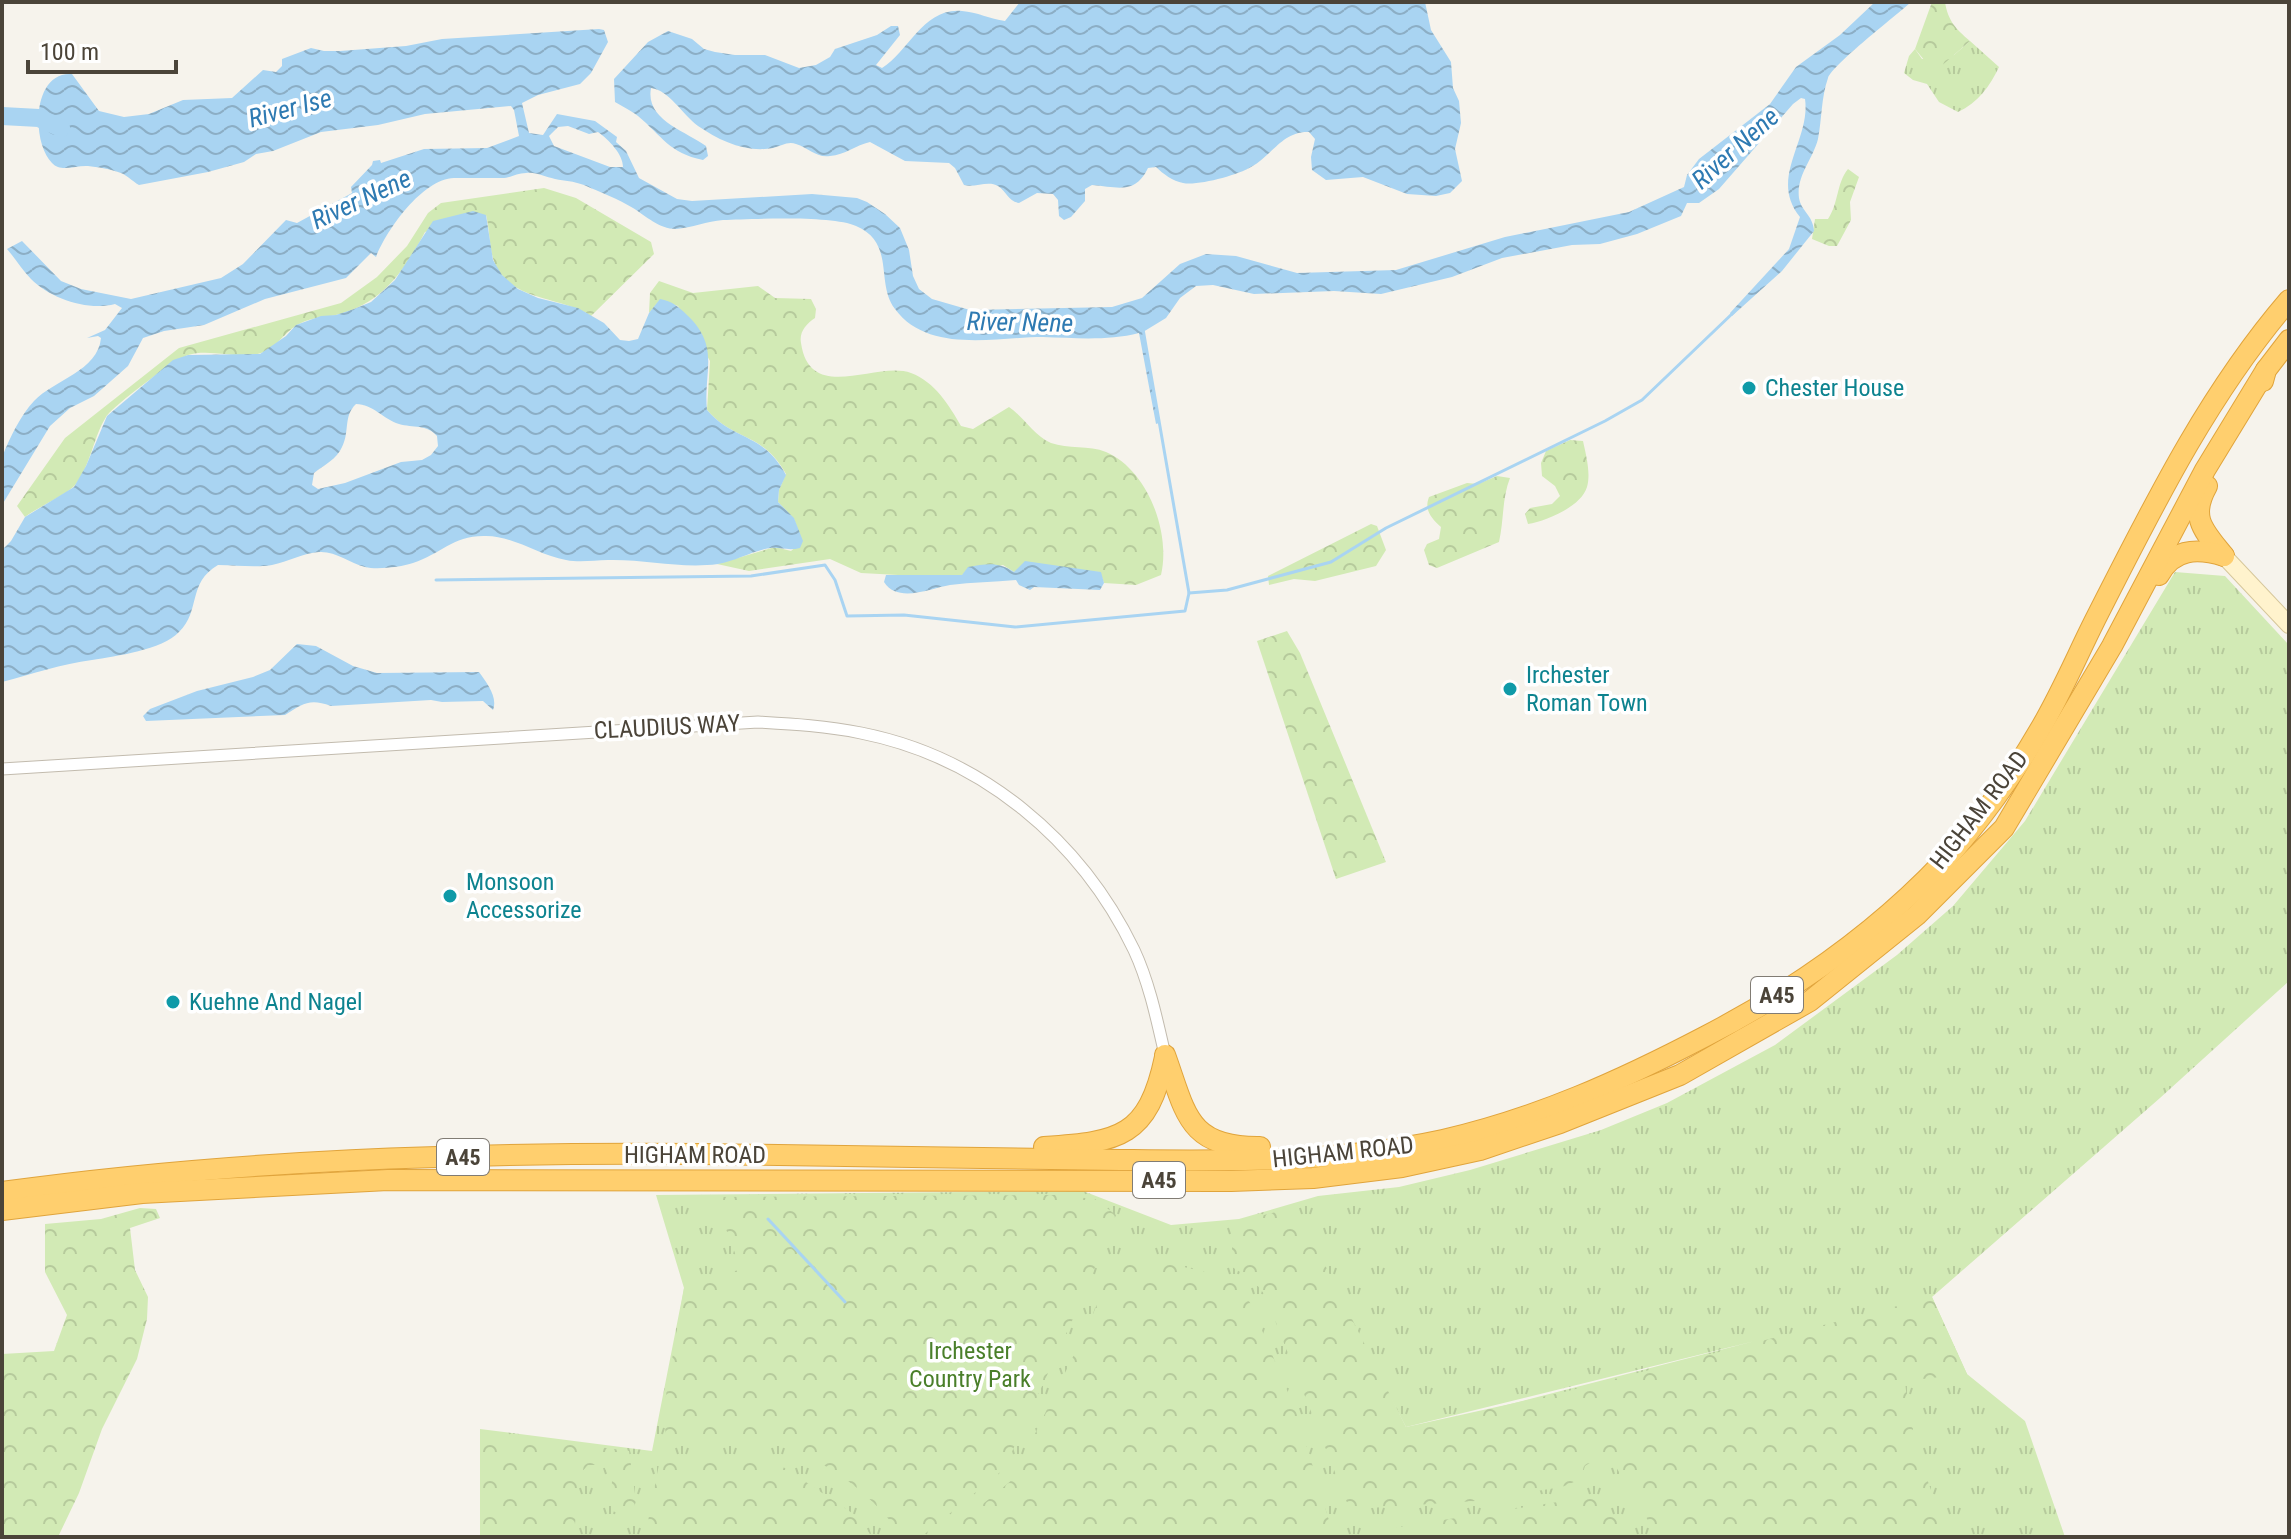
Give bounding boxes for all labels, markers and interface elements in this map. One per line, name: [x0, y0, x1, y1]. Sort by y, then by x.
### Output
scale bar: [28, 24, 176, 74]
text: 100 m: [40, 38, 99, 66]
water label: River Ise: [245, 83, 335, 133]
water label: River Nene: [1685, 101, 1785, 195]
water label: River Nene: [306, 163, 416, 235]
water label: River Nene: [966, 306, 1074, 338]
place label: Chester House: [1765, 374, 1904, 402]
marker: Chester House: [1740, 379, 1758, 397]
place label: Irchester Roman Town: [1526, 661, 1648, 717]
marker: Irchester Roman Town: [1501, 680, 1519, 698]
street label: CLAUDIUS WAY: [593, 709, 741, 745]
street label: HIGHAM ROAD: [1924, 745, 2034, 875]
place label: Monsoon Accessorize: [466, 868, 582, 924]
marker: Monsoon Accessorize: [441, 887, 459, 905]
road number: A45: [1751, 977, 1803, 1013]
place label: Kuehne And Nagel: [189, 988, 362, 1016]
marker: Kuehne And Nagel: [164, 993, 182, 1011]
street label: HIGHAM ROAD: [1271, 1131, 1415, 1173]
road number: A45: [437, 1139, 489, 1175]
street label: HIGHAM ROAD: [624, 1141, 766, 1169]
road number: A45: [1133, 1162, 1185, 1198]
park label: Irchester Country Park: [909, 1337, 1031, 1393]

